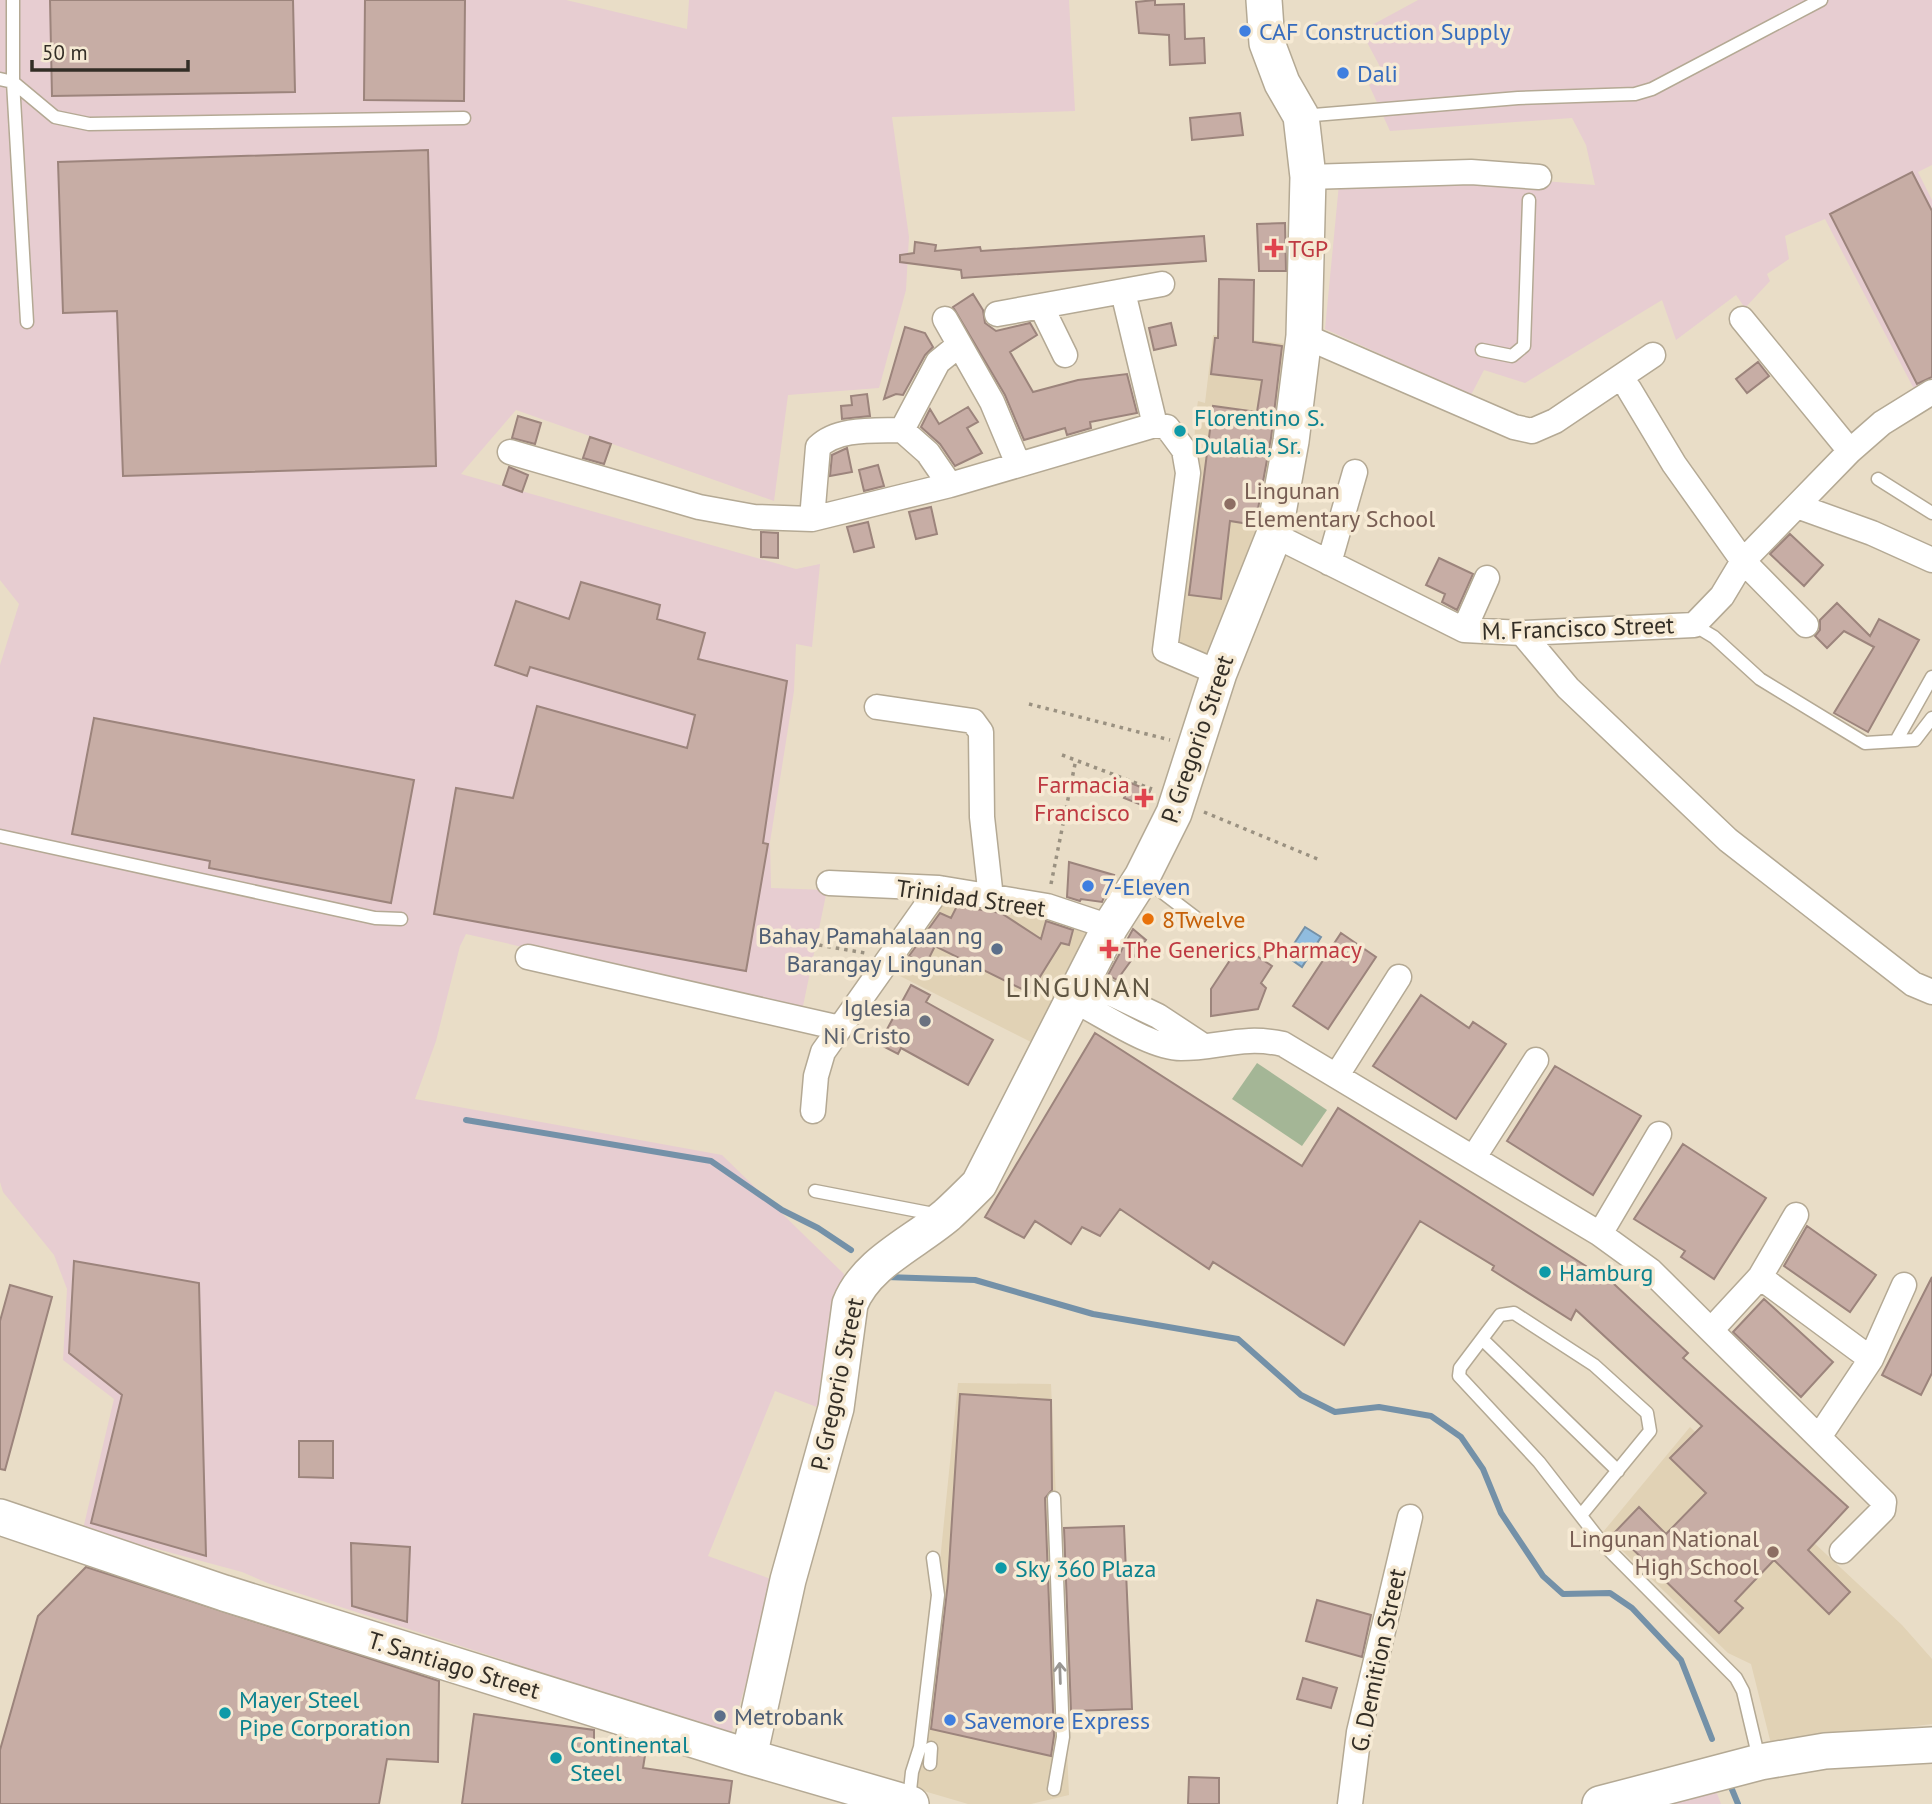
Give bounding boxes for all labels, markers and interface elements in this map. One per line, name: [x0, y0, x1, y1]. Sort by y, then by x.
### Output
place label: CAF Construction Supply: [1259, 16, 1511, 47]
marker: CAF Construction Supply: [1237, 23, 1253, 39]
scale bar: [32, 28, 187, 72]
text: 50 m: [42, 39, 88, 66]
place label: Dali: [1357, 58, 1398, 89]
marker: Dali: [1335, 65, 1351, 81]
place label: TGP: [1288, 233, 1328, 264]
marker: TGP: [1266, 240, 1282, 256]
place label: Florentino S. Dulalia, Sr.: [1194, 402, 1325, 461]
marker: Florentino S. Dulalia, Sr.: [1172, 423, 1188, 439]
place label: Lingunan Elementary School: [1244, 475, 1435, 534]
marker: Lingunan Elementary School: [1222, 496, 1238, 512]
street label: M. Francisco Street: [1481, 609, 1675, 647]
street label: P. Gregorio Street: [1154, 651, 1240, 827]
place label: Farmacia Francisco: [1034, 769, 1130, 828]
marker: Farmacia Francisco: [1136, 790, 1152, 806]
place label: 7-Eleven: [1102, 871, 1190, 902]
street label: Trinidad Street: [894, 872, 1048, 924]
marker: 7-Eleven: [1080, 878, 1096, 894]
place label: 8Twelve: [1162, 904, 1245, 935]
marker: 8Twelve: [1140, 911, 1156, 927]
place label: Bahay Pamahalaan ng Barangay Lingunan: [758, 920, 983, 979]
place label: The Generics Pharmacy: [1123, 934, 1362, 965]
marker: Bahay Pamahalaan ng Barangay Lingunan: [989, 941, 1005, 957]
marker: The Generics Pharmacy: [1101, 941, 1117, 957]
district label: LINGUNAN: [1006, 968, 1152, 1005]
place label: Iglesia Ni Cristo: [823, 992, 911, 1051]
marker: Iglesia Ni Cristo: [917, 1013, 933, 1029]
place label: Hamburg: [1559, 1257, 1653, 1288]
marker: Hamburg: [1537, 1264, 1553, 1280]
street label: P. Gregorio Street: [804, 1295, 870, 1473]
place label: Lingunan National High School: [1569, 1523, 1759, 1582]
marker: Lingunan National High School: [1765, 1544, 1781, 1560]
place label: Sky 360 Plaza: [1015, 1553, 1156, 1584]
marker: Sky 360 Plaza: [993, 1560, 1009, 1576]
street label: G. Demition Street: [1343, 1566, 1413, 1754]
street label: T. Santiago Street: [364, 1624, 544, 1706]
one-way arrow: [1054, 1661, 1067, 1684]
place label: Mayer Steel Pipe Corporation: [239, 1684, 411, 1743]
place label: Metrobank: [734, 1701, 844, 1732]
marker: Mayer Steel Pipe Corporation: [217, 1705, 233, 1721]
place label: Savemore Express: [964, 1705, 1150, 1736]
marker: Metrobank: [712, 1708, 728, 1724]
marker: Savemore Express: [942, 1712, 958, 1728]
place label: Continental Steel: [570, 1729, 689, 1788]
marker: Continental Steel: [548, 1750, 564, 1766]

